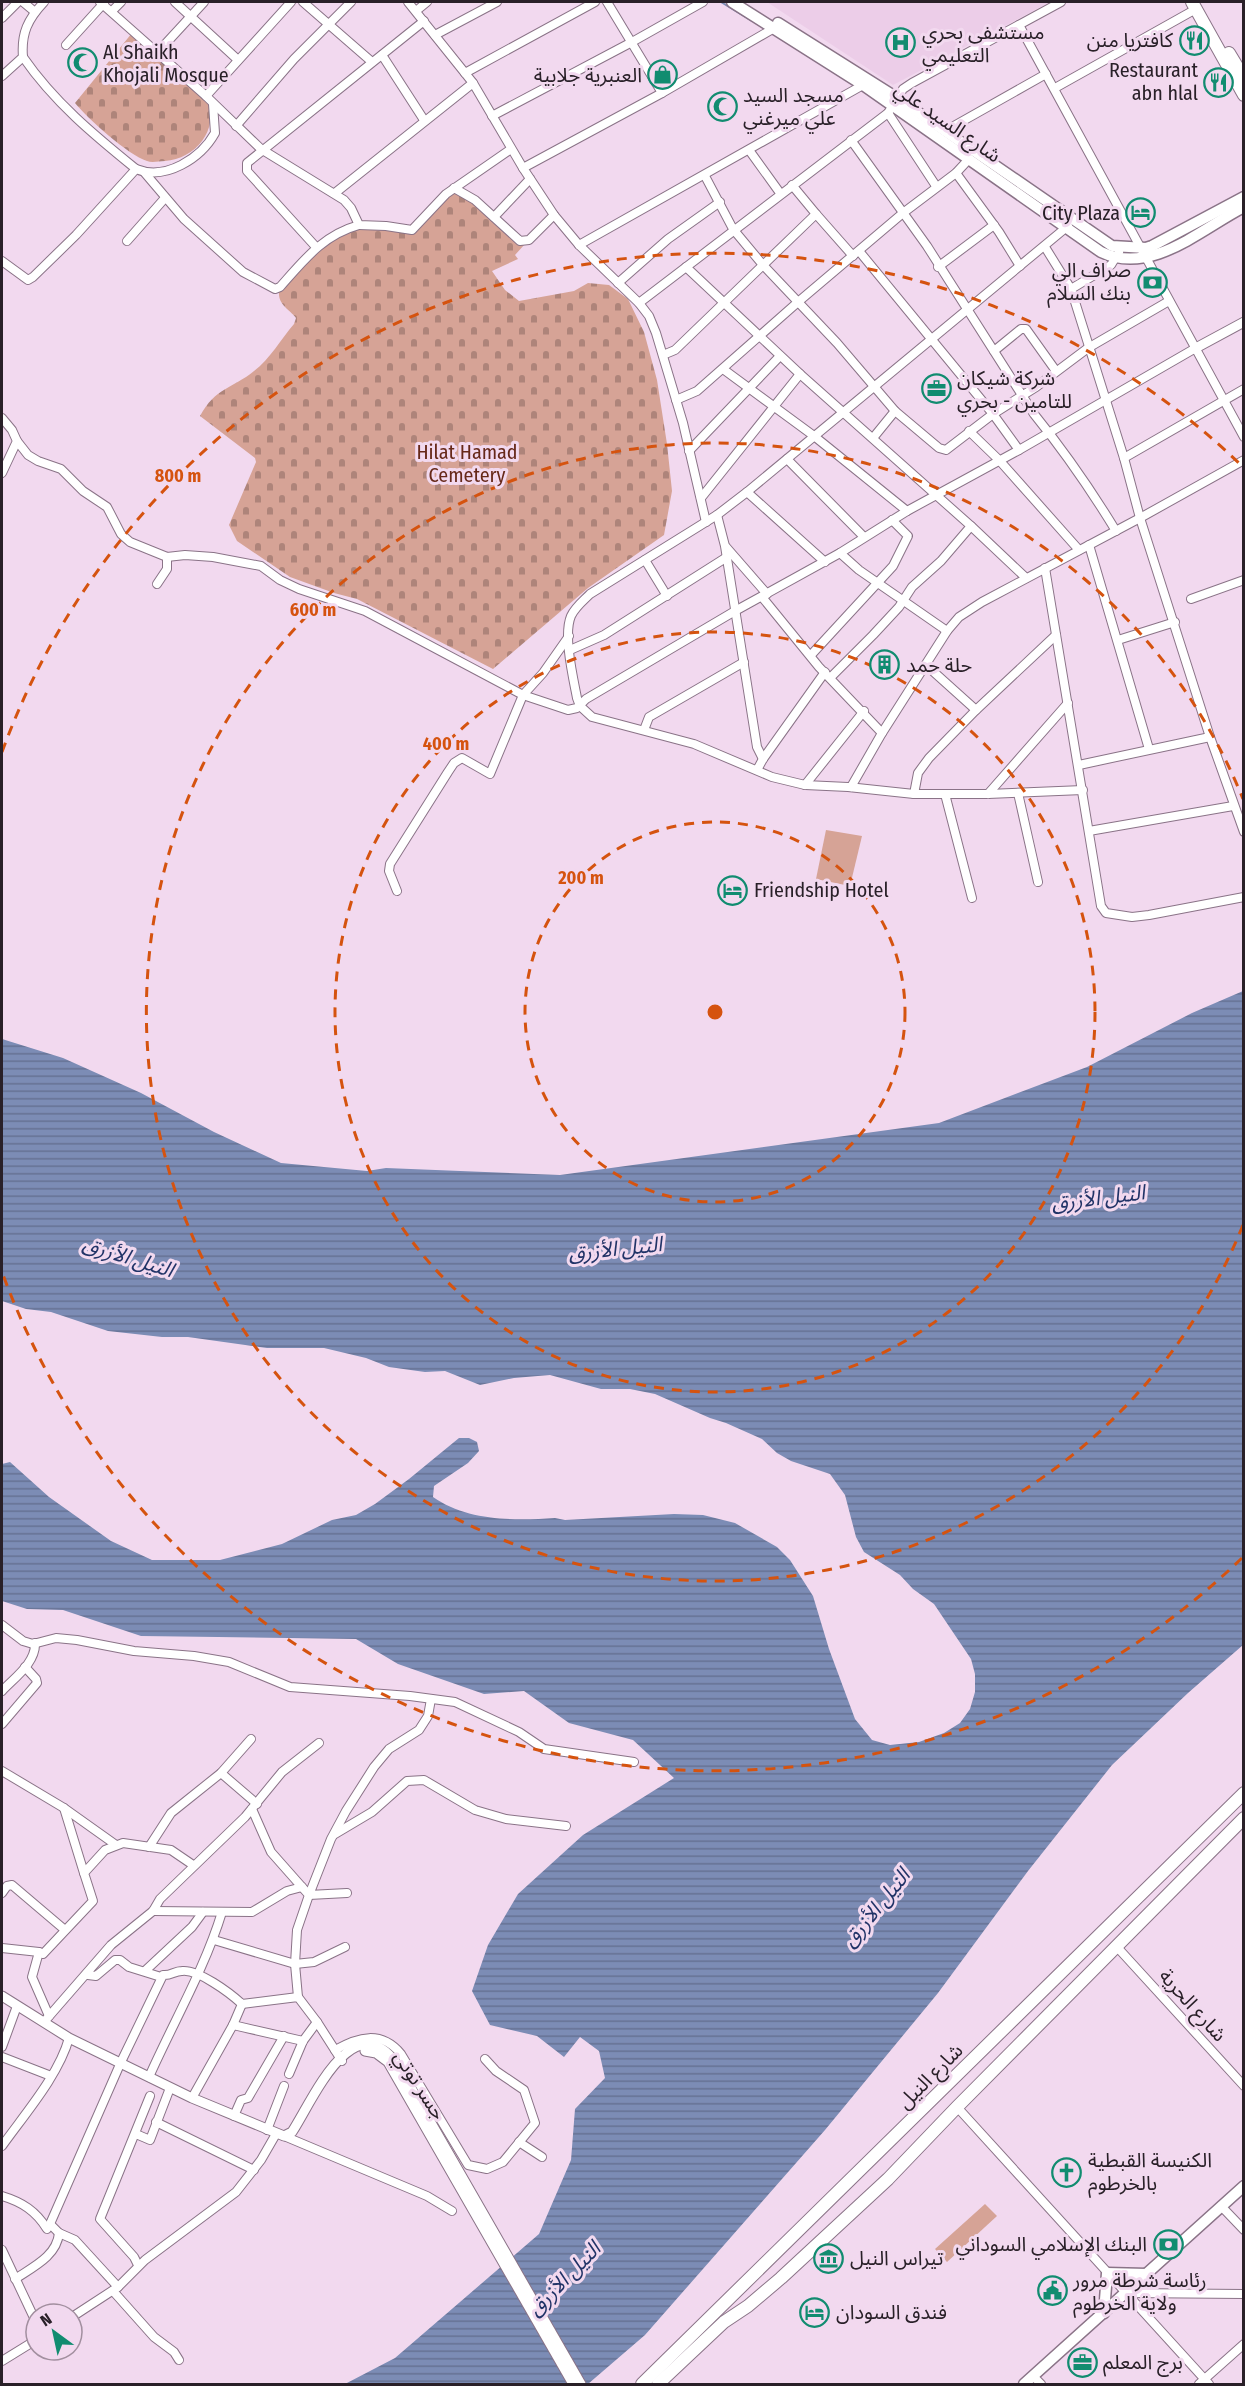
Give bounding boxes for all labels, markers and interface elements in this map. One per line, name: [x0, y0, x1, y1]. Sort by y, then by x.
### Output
place label: مستشفى بحري التعليمي: [922, 20, 1045, 71]
restaurant icon: كافتريا منن: [1178, 24, 1210, 56]
hospital icon: مستشفى بحري التعليمي: [885, 27, 917, 59]
place label: كافتريا منن: [1087, 28, 1174, 52]
place label: Al Shaikh Khojali Mosque: [103, 40, 229, 87]
mosque icon: Al Shaikh Khojali Mosque: [66, 47, 98, 79]
place label: Restaurant abn hlal: [1109, 58, 1198, 105]
shop icon: العنبرية جلابية: [647, 59, 679, 91]
place label: العنبرية جلابية: [534, 63, 642, 87]
restaurant icon: Restaurant abn hlal: [1203, 66, 1235, 98]
street label: شارع السيد علي: [888, 77, 1006, 170]
place label: مسجد السيد علي ميرغني: [743, 83, 844, 134]
mosque icon: مسجد السيد علي ميرغني: [706, 90, 738, 122]
hotel icon: City Plaza: [1125, 197, 1157, 229]
place label: City Plaza: [1042, 201, 1120, 225]
place label: صراف الي بنك السلام: [1047, 258, 1131, 308]
bank icon: صراف الي بنك السلام: [1136, 266, 1168, 298]
place label: شركة شيكان للتامين - بحري: [957, 366, 1072, 417]
office icon: شركة شيكان للتامين - بحري: [920, 373, 952, 405]
park label: Hilat Hamad Cemetery: [416, 440, 518, 487]
text: 800 m: [155, 465, 201, 487]
text: 600 m: [290, 599, 336, 621]
building icon: حلة حمد: [869, 649, 901, 681]
place label: حلة حمد: [906, 653, 972, 677]
text: 400 m: [423, 733, 469, 755]
text: 200 m: [557, 867, 604, 889]
hotel icon: Friendship Hotel: [717, 874, 749, 906]
place label: Friendship Hotel: [754, 878, 889, 902]
centre of rings: [705, 1002, 725, 1022]
water label: النيل الأزرق: [1050, 1179, 1148, 1217]
water label: النيل الأزرق: [79, 1231, 179, 1284]
water label: النيل الأزرق: [567, 1231, 665, 1267]
water label: النيل الأزرق: [836, 1862, 917, 1953]
street label: شارع الحرية: [1152, 1964, 1232, 2048]
street label: شارع النيل: [892, 2038, 970, 2116]
street label: جسر توتي: [386, 2046, 451, 2126]
place label: الكنيسة القبطية بالخرطوم: [1088, 2148, 1212, 2198]
church icon: الكنيسة القبطية بالخرطوم: [1051, 2156, 1083, 2188]
bank icon: البنك الإسلامي السوداني: [1152, 2228, 1184, 2260]
place label: البنك الإسلامي السوداني: [955, 2232, 1147, 2260]
water label: النيل الأزرق: [522, 2235, 607, 2322]
museum icon: تيراس النيل: [813, 2242, 845, 2274]
place label: تيراس النيل: [850, 2246, 943, 2270]
place label: رئاسة شرطة مرور ولاية الخرطوم: [1072, 2268, 1207, 2318]
public building icon: رئاسة شرطة مرور ولاية الخرطوم: [1036, 2275, 1068, 2307]
hotel icon: فندق السودان: [799, 2296, 831, 2328]
place label: فندق السودان: [836, 2300, 947, 2324]
north arrow: [24, 2302, 84, 2362]
text: N: [37, 2309, 55, 2330]
office icon: برج المعلم: [1066, 2346, 1098, 2378]
place label: برج المعلم: [1103, 2350, 1183, 2377]

